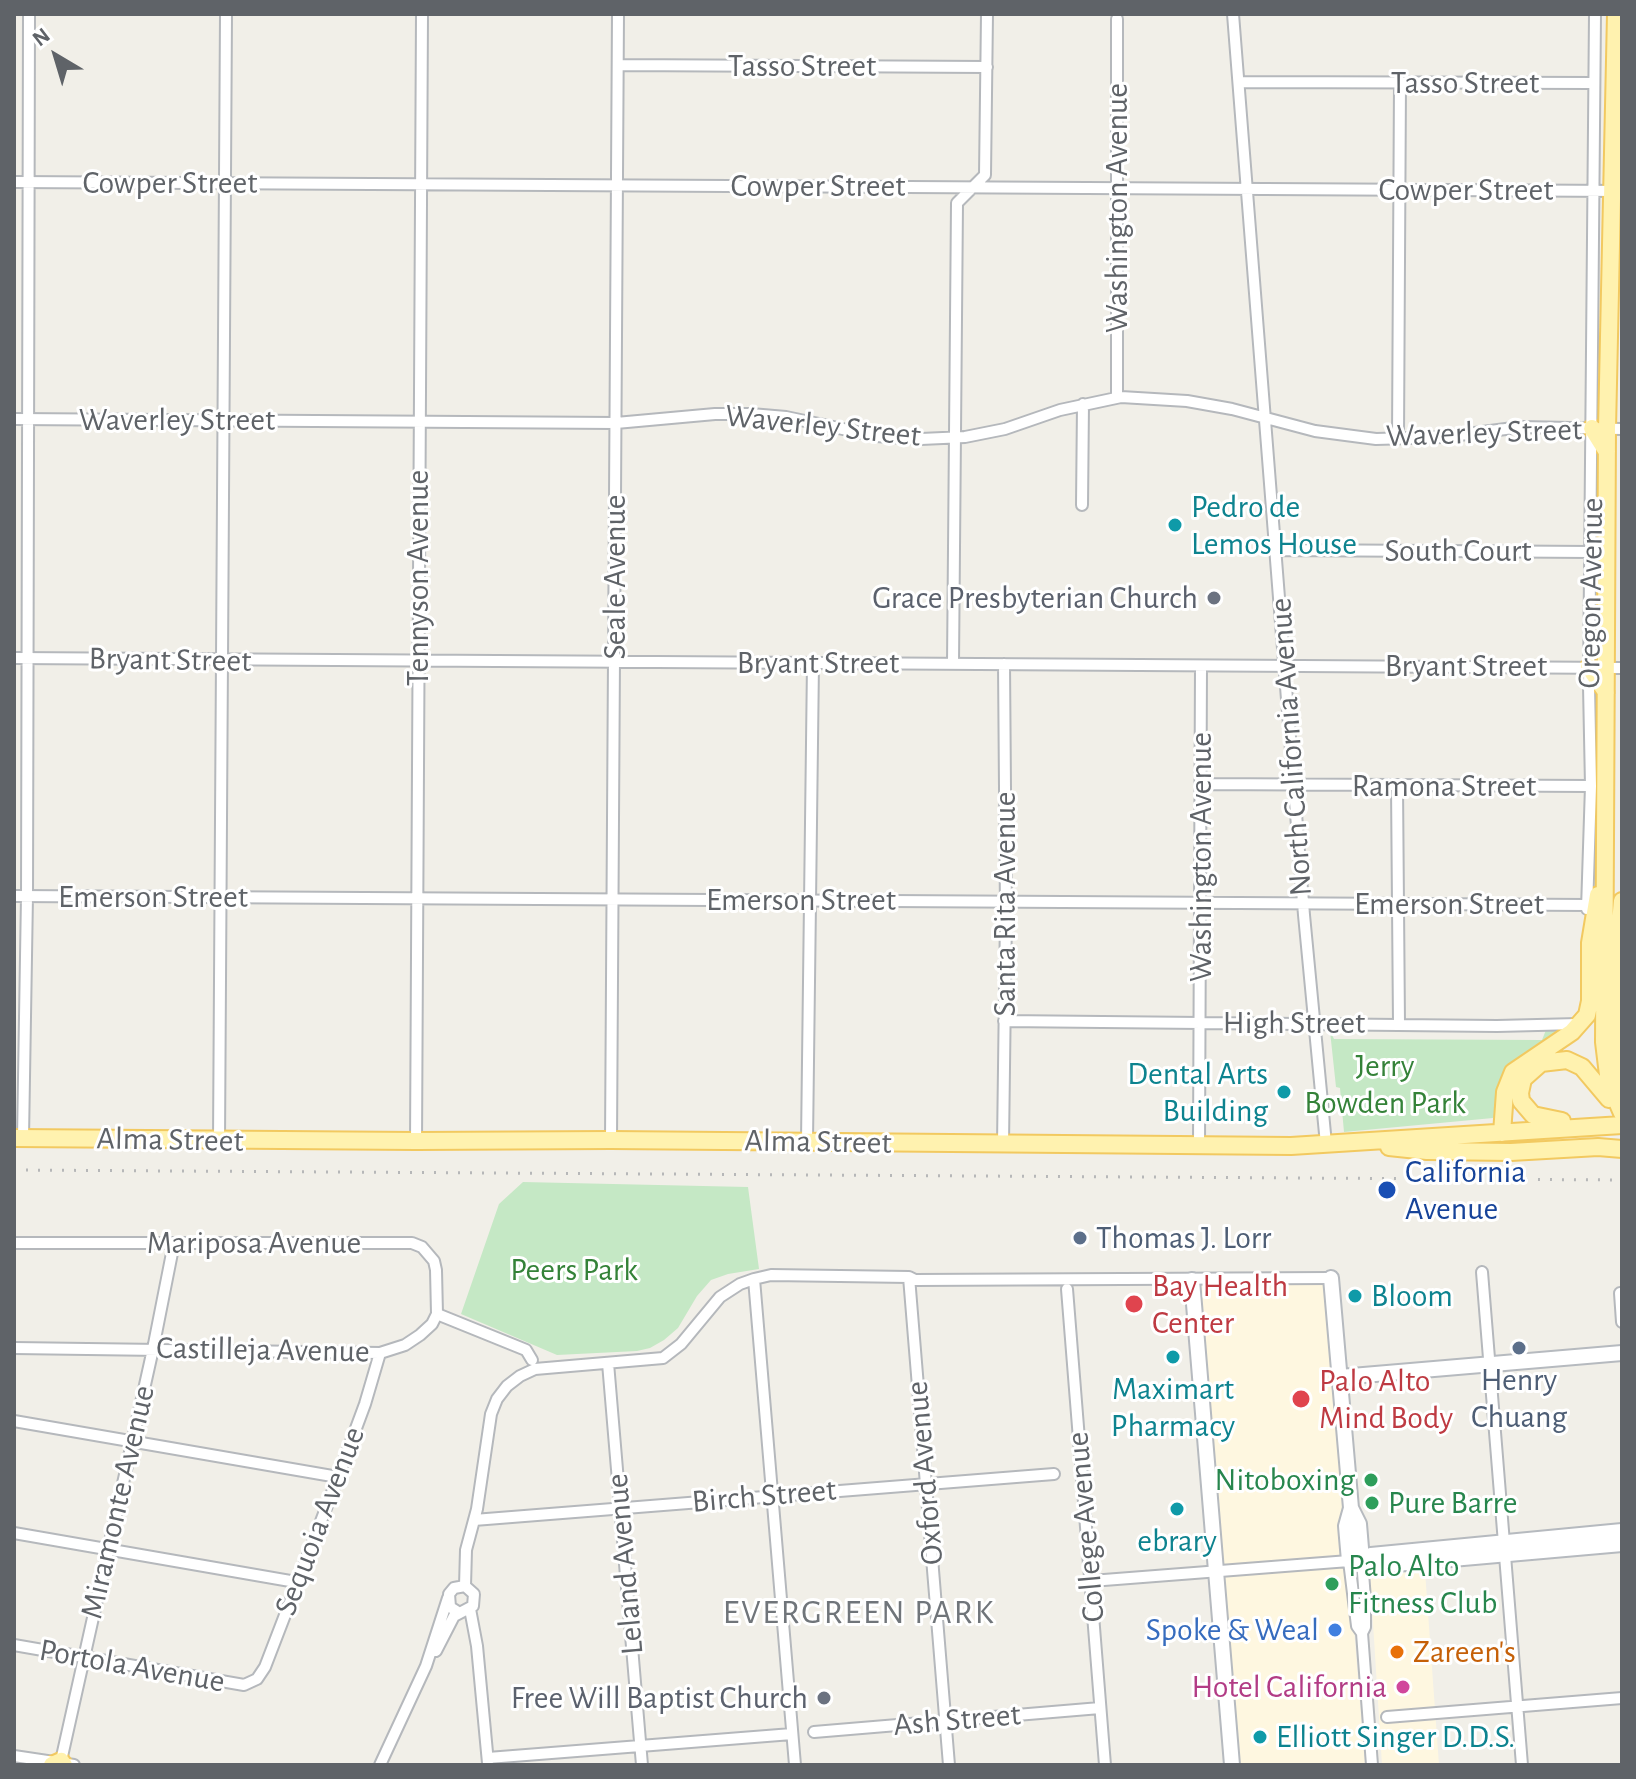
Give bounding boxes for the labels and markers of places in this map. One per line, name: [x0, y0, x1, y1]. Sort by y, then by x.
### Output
place label: Pedro de Lemos House: [1191, 488, 1357, 563]
marker: Pedro de Lemos House: [1166, 516, 1184, 534]
place label: Grace Presbyterian Church: [872, 579, 1198, 617]
marker: Grace Presbyterian Church: [1205, 589, 1223, 607]
place label: Dental Arts Building: [1127, 1055, 1268, 1130]
marker: Dental Arts Building: [1275, 1083, 1293, 1101]
place label: California Avenue: [1405, 1153, 1526, 1228]
marker: California Avenue: [1376, 1179, 1398, 1201]
place label: Thomas J. Lorr: [1096, 1219, 1271, 1257]
marker: Thomas J. Lorr: [1071, 1229, 1089, 1247]
place label: Bay Health Center: [1152, 1267, 1288, 1342]
place label: Bloom: [1371, 1277, 1453, 1315]
marker: Bloom: [1346, 1287, 1364, 1305]
marker: Bay Health Center: [1123, 1293, 1145, 1315]
marker: Henry Chuang: [1510, 1339, 1528, 1357]
marker: Maximart Pharmacy: [1164, 1348, 1182, 1366]
place label: Henry Chuang: [1471, 1361, 1567, 1436]
place label: Palo Alto Mind Body: [1319, 1362, 1453, 1437]
place label: Maximart Pharmacy: [1111, 1370, 1235, 1445]
marker: Palo Alto Mind Body: [1290, 1388, 1312, 1410]
place label: Nitoboxing: [1215, 1461, 1355, 1499]
marker: Nitoboxing: [1362, 1471, 1380, 1489]
place label: Pure Barre: [1388, 1484, 1518, 1522]
marker: Pure Barre: [1363, 1494, 1381, 1512]
marker: ebrary: [1168, 1500, 1186, 1518]
place label: ebrary: [1137, 1522, 1217, 1560]
place label: Palo Alto Fitness Club: [1348, 1547, 1497, 1622]
marker: Palo Alto Fitness Club: [1323, 1575, 1341, 1593]
place label: Spoke & Weal: [1146, 1611, 1319, 1649]
marker: Spoke & Weal: [1326, 1621, 1344, 1639]
place label: Zareen's: [1413, 1633, 1516, 1671]
marker: Zareen's: [1388, 1643, 1406, 1661]
place label: Hotel California: [1191, 1668, 1387, 1706]
marker: Hotel California: [1394, 1678, 1412, 1696]
place label: Free Will Baptist Church: [511, 1679, 808, 1717]
marker: Free Will Baptist Church: [815, 1689, 833, 1707]
place label: Elliott Singer D.D.S.: [1276, 1718, 1515, 1756]
marker: Elliott Singer D.D.S.: [1251, 1728, 1269, 1746]

